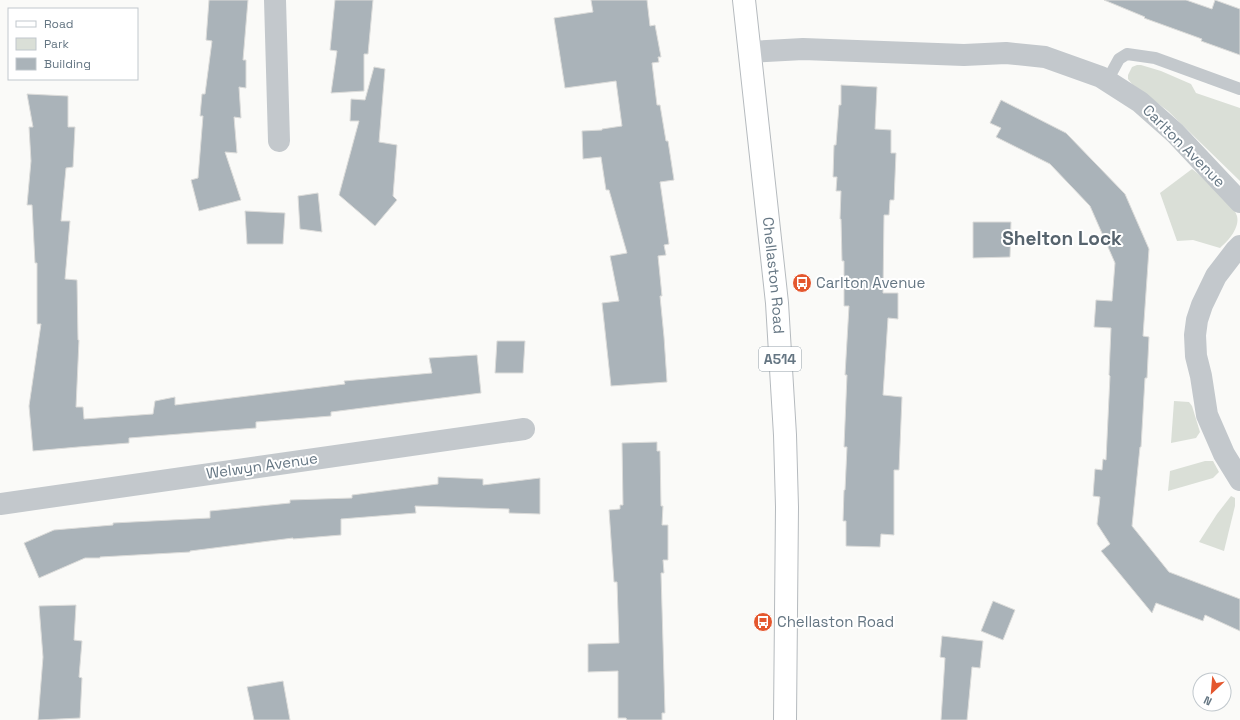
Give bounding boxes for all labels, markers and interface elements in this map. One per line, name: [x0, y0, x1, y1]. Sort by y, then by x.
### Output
legend: [8, 8, 138, 80]
text: Road: [44, 16, 73, 32]
text: Park: [44, 36, 69, 52]
text: Building: [44, 56, 91, 72]
street label: Carlton Avenue: [1139, 100, 1230, 191]
street label: Chellaston Road: [759, 216, 789, 334]
district label: Shelton Lock: [1002, 226, 1122, 251]
bus stop icon: Carlton Avenue: [791, 272, 813, 294]
place label: Carlton Avenue: [816, 273, 925, 292]
road number: A514: [759, 347, 801, 371]
street label: Welwyn Avenue: [205, 448, 319, 483]
bus stop icon: Chellaston Road: [752, 611, 774, 633]
place label: Chellaston Road: [777, 612, 894, 631]
north arrow: [1192, 672, 1232, 712]
text: N: [1201, 693, 1214, 709]

